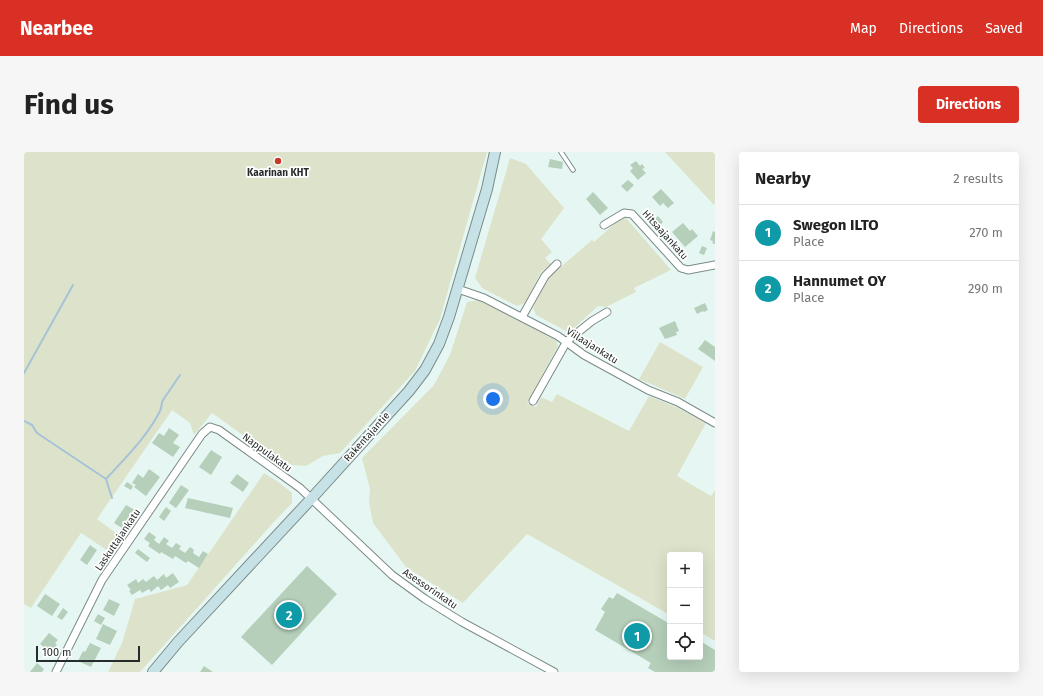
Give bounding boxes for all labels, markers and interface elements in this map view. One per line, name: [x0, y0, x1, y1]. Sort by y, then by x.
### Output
text: Nearbee: [20, 17, 93, 40]
text: Map: [850, 20, 877, 37]
text: Directions: [899, 20, 963, 37]
text: Saved: [985, 20, 1023, 37]
button: Directions: [918, 86, 1019, 123]
text: Find us: [24, 88, 114, 121]
marker: Kaarinan KHT: [273, 156, 283, 166]
place label: Kaarinan KHT: [247, 167, 309, 179]
text: Nearby: [755, 168, 810, 189]
text: 2 results: [953, 171, 1003, 186]
street label: Hitsaajankatu: [640, 208, 690, 262]
text: Swegon ILTO: [793, 216, 879, 234]
text: 1: [765, 225, 771, 240]
text: 270 m: [969, 225, 1003, 240]
text: Place: [793, 234, 824, 249]
text: Hannumet OY: [793, 272, 886, 290]
text: 2: [765, 281, 771, 296]
text: 290 m: [968, 281, 1003, 296]
text: Place: [793, 290, 824, 305]
street label: Viilaajankatu: [564, 325, 620, 367]
your location: [483, 389, 503, 409]
street label: Rakentajantie: [342, 410, 392, 464]
street label: Nappulakatu: [240, 431, 294, 475]
street label: Laskuttajankatu: [93, 507, 143, 573]
map controls: [667, 552, 703, 660]
button: +: [667, 552, 703, 588]
street label: Asessorinkatu: [400, 566, 460, 612]
button: −: [667, 588, 703, 624]
pin: 2: [276, 600, 302, 630]
pin: 1: [624, 621, 650, 651]
button: locate: [667, 624, 703, 660]
scale bar: [36, 644, 140, 663]
text: 100 m: [42, 646, 71, 659]

